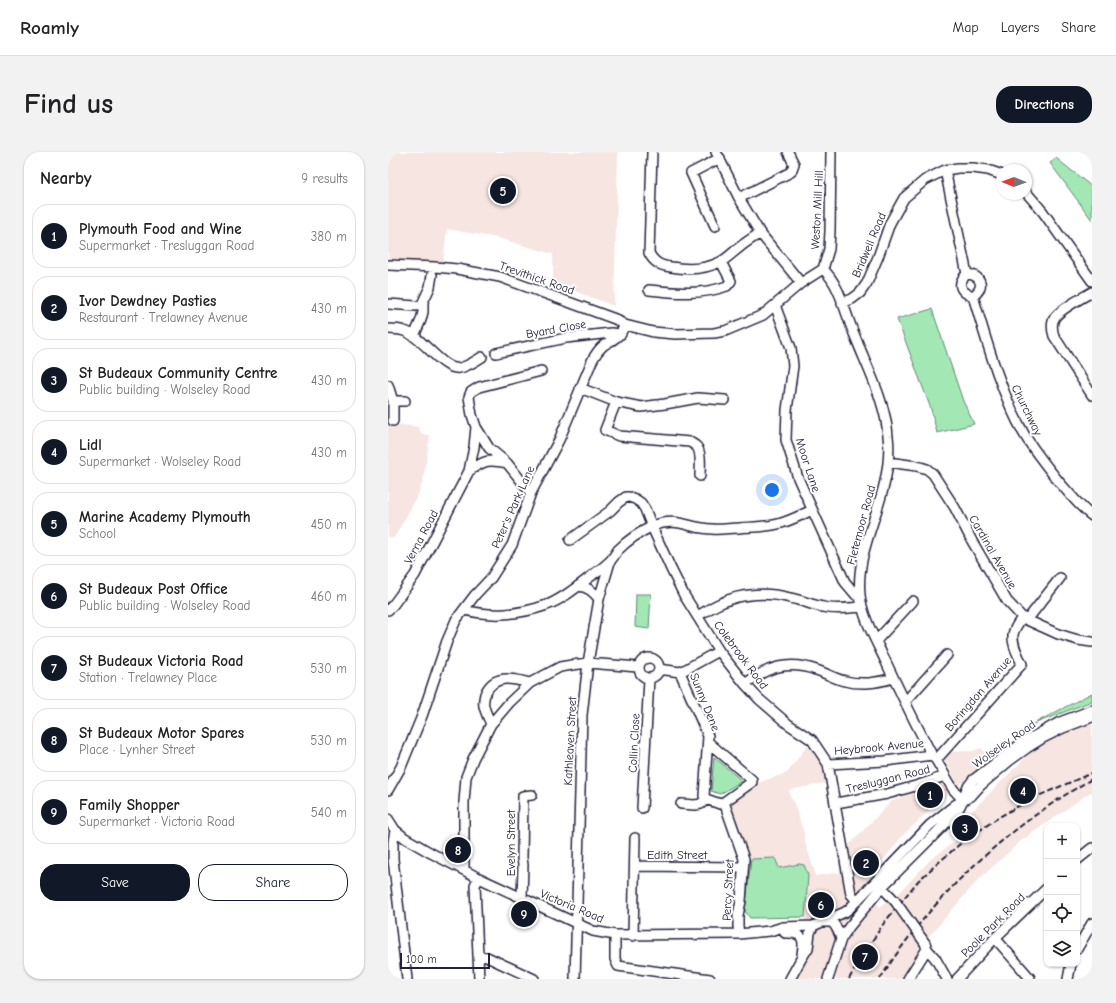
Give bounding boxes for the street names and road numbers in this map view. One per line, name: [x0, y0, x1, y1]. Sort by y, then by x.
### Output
street label: Weston Mill Hill: [808, 170, 826, 250]
street label: Bridwell Road: [849, 210, 889, 280]
street label: Trevithick Road: [498, 259, 576, 297]
street label: Byard Close: [525, 317, 587, 341]
street label: Churchway: [1009, 382, 1046, 438]
street label: Moor Lane: [793, 436, 823, 494]
street label: Peter's Park Lane: [488, 463, 538, 551]
street label: Fletemoor Road: [844, 484, 878, 566]
street label: Verna Road: [401, 508, 441, 566]
street label: Cardinal Avenue: [966, 513, 1020, 591]
street label: Colebrook Road: [711, 618, 771, 692]
street label: Boringdon Avenue: [942, 654, 1014, 734]
street label: Sunny Dene: [687, 671, 723, 733]
street label: Kathleaven Street: [561, 696, 579, 786]
street label: Collin Close: [625, 713, 643, 773]
street label: Wolseley Road: [970, 717, 1038, 771]
street label: Heybrook Avenue: [834, 736, 924, 758]
street label: Tresluggan Road: [845, 762, 931, 796]
street label: Evelyn Street: [504, 809, 518, 876]
street label: Edith Street: [647, 848, 708, 862]
street label: Percy Street: [719, 858, 737, 921]
street label: Victoria Road: [538, 886, 606, 926]
street label: Poole Park Road: [958, 890, 1028, 960]

